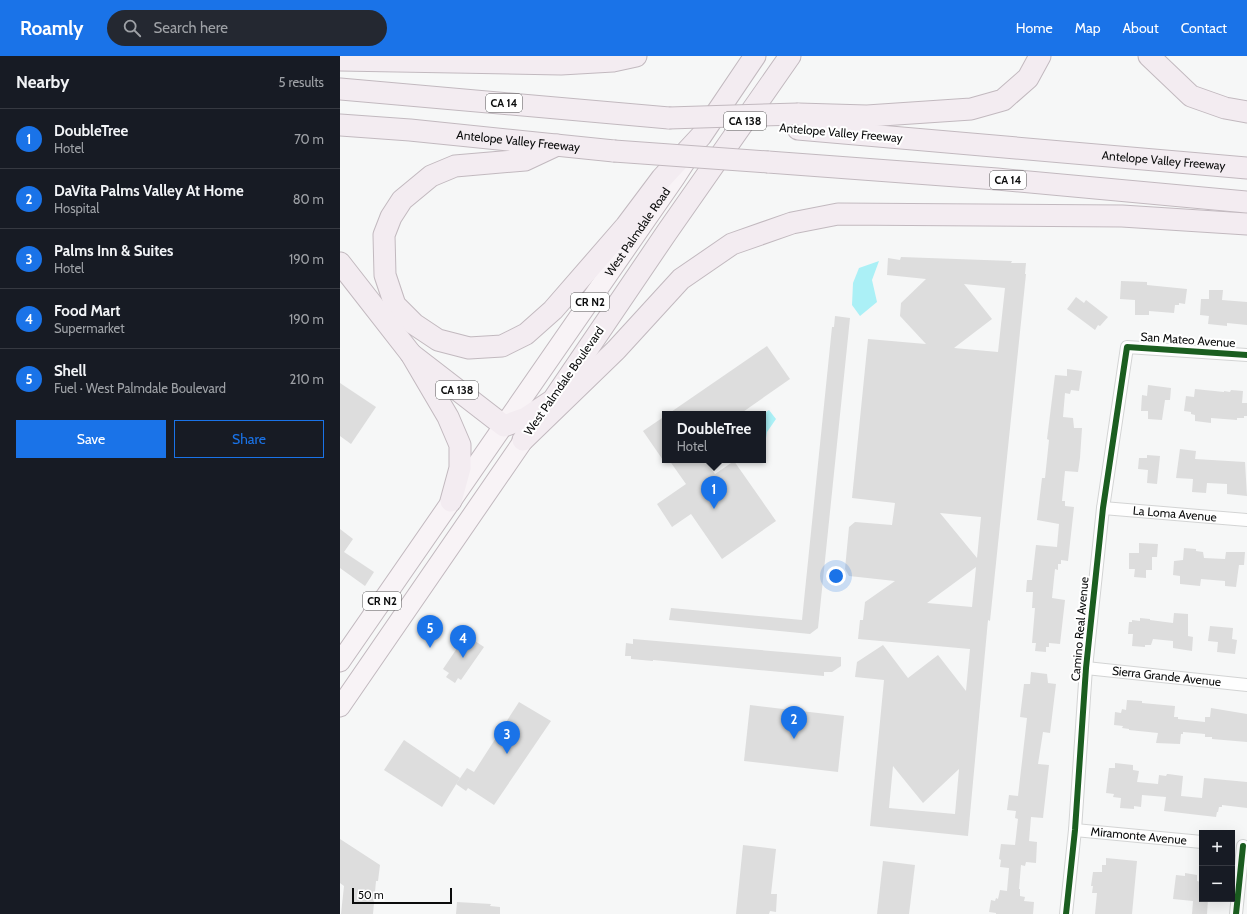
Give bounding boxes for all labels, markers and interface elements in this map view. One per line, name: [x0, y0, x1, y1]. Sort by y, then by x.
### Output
search box: [107, 10, 387, 46]
text: Roamly: [20, 17, 83, 40]
icon: search: [121, 17, 143, 39]
text: Search here: [153, 19, 228, 37]
text: Home: [1016, 19, 1053, 37]
text: Map: [1075, 19, 1100, 37]
text: About: [1122, 19, 1159, 37]
text: Contact: [1181, 19, 1227, 37]
text: Nearby: [16, 72, 69, 92]
text: 5 results: [278, 74, 324, 90]
road number: CA 14: [486, 94, 522, 112]
road number: CA 138: [724, 112, 766, 130]
street label: Antelope Valley Freeway: [779, 120, 903, 145]
text: DoubleTree: [54, 122, 128, 140]
street label: Antelope Valley Freeway: [456, 127, 581, 154]
text: 1: [27, 131, 31, 147]
text: 70 m: [294, 131, 324, 147]
text: Hotel: [54, 140, 84, 156]
street label: Antelope Valley Freeway: [1101, 147, 1226, 173]
road number: CA 14: [990, 171, 1026, 189]
text: DaVita Palms Valley At Home: [54, 182, 244, 200]
street label: West Palmdale Road: [601, 184, 673, 279]
text: 2: [26, 191, 32, 207]
text: 80 m: [293, 191, 324, 207]
text: Hospital: [54, 200, 99, 216]
text: Palms Inn & Suites: [54, 242, 173, 260]
text: 3: [25, 251, 33, 267]
text: 190 m: [289, 251, 324, 267]
text: Hotel: [54, 260, 84, 276]
road number: CR N2: [571, 293, 609, 311]
text: Food Mart: [54, 302, 120, 320]
text: 4: [25, 311, 33, 327]
text: 190 m: [289, 311, 324, 327]
text: Supermarket: [54, 320, 125, 336]
street label: West Palmdale Boulevard: [520, 323, 607, 438]
street label: San Mateo Avenue: [1140, 329, 1236, 350]
text: Shell: [54, 362, 87, 380]
text: 5: [26, 371, 32, 387]
text: 210 m: [290, 371, 324, 387]
text: Fuel · West Palmdale Boulevard: [54, 380, 226, 396]
road number: CA 138: [436, 381, 478, 399]
popup: [662, 411, 766, 463]
button: Save: [16, 420, 166, 458]
button: Share: [174, 420, 324, 458]
text: DoubleTree: [677, 420, 751, 438]
text: Hotel: [677, 438, 707, 454]
pin: 1: [701, 476, 727, 509]
street label: La Loma Avenue: [1132, 503, 1217, 524]
your location: [826, 566, 846, 586]
street label: Camino Real Avenue: [1067, 576, 1092, 682]
road number: CR N2: [363, 592, 401, 610]
pin: 5: [417, 615, 443, 648]
pin: 4: [450, 625, 476, 658]
street label: Sierra Grande Avenue: [1111, 663, 1222, 689]
pin: 2: [781, 706, 807, 739]
pin: 3: [494, 721, 520, 754]
street label: Miramonte Avenue: [1090, 824, 1187, 848]
map controls: [1199, 830, 1235, 902]
button: +: [1199, 830, 1235, 866]
button: −: [1199, 866, 1235, 902]
scale bar: [352, 886, 452, 905]
text: 50 m: [358, 888, 384, 902]

